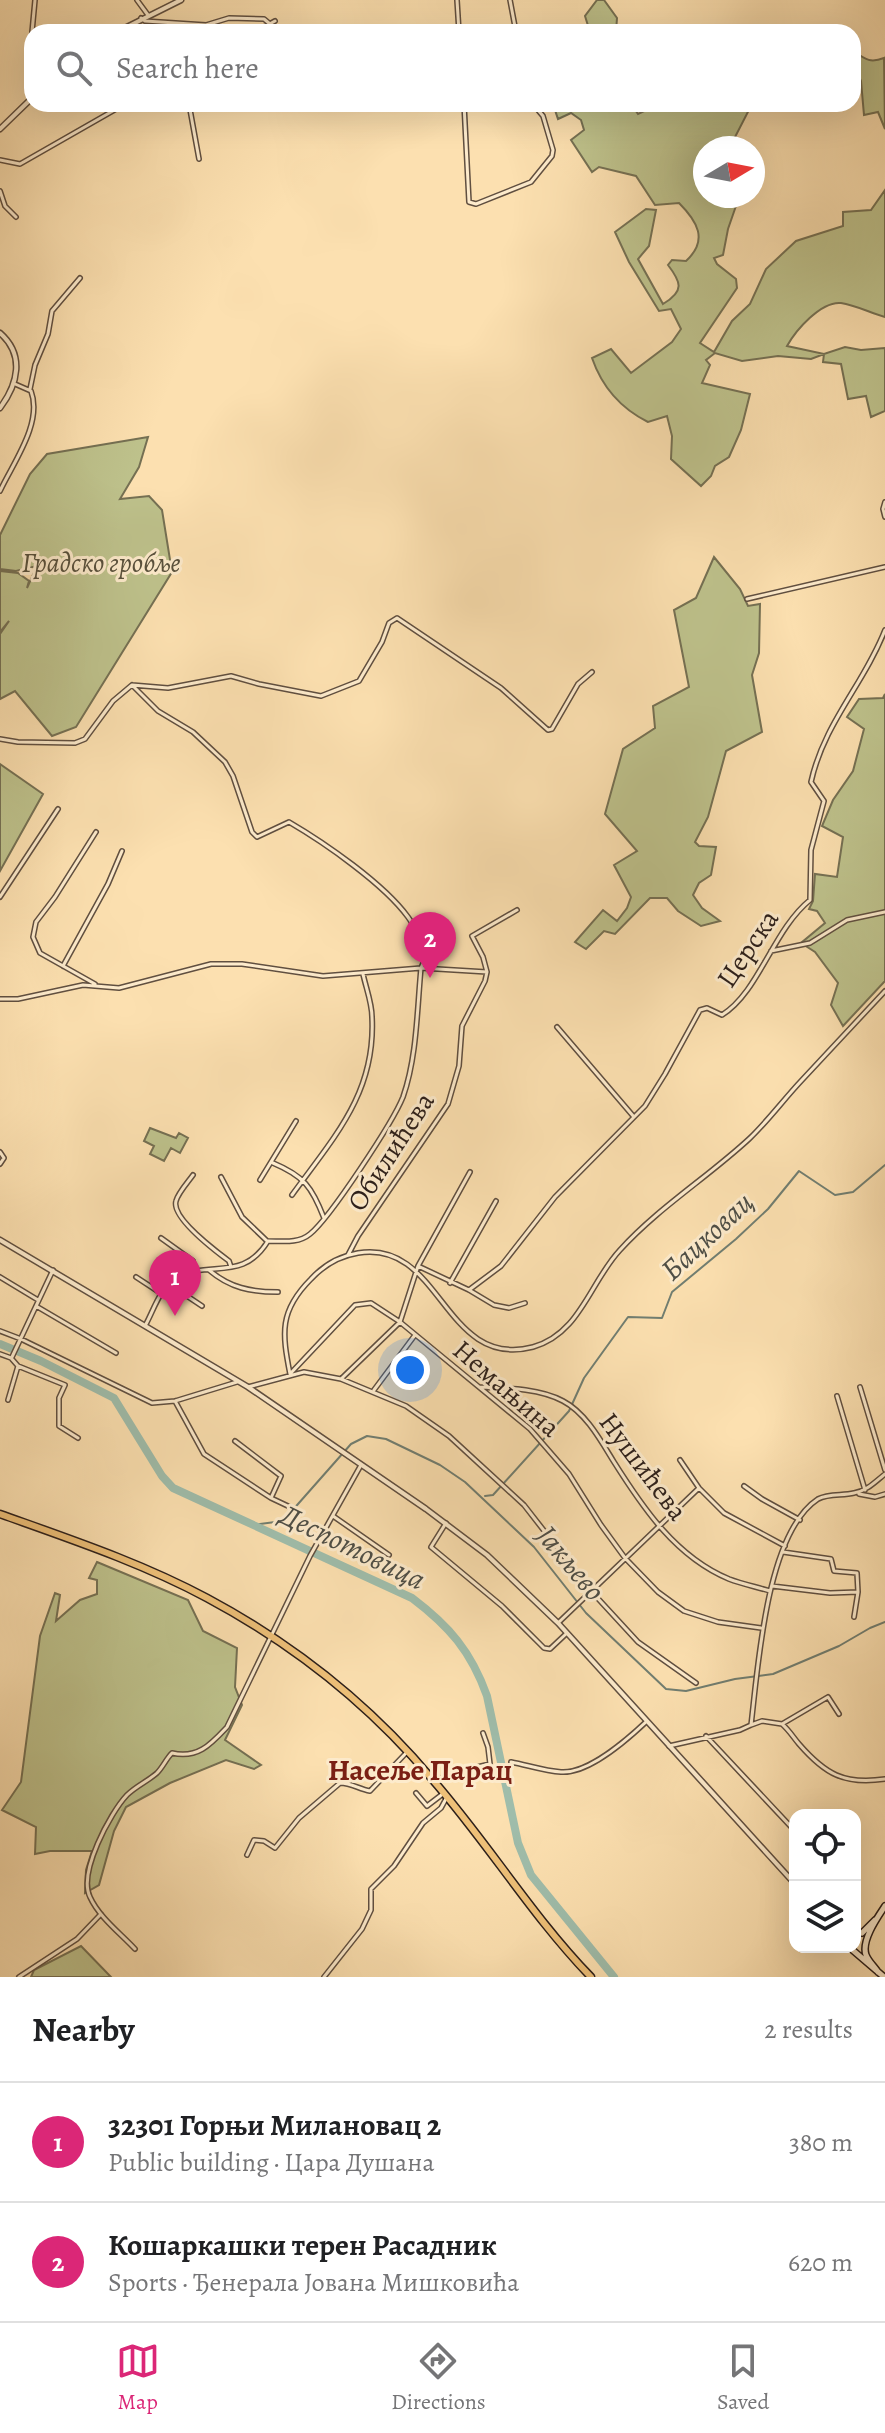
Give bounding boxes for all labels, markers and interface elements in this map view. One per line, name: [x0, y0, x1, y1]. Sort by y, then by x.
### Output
search box: [24, 24, 861, 112]
icon: search: [52, 46, 96, 90]
text: Search here: [116, 48, 259, 88]
north arrow: [693, 136, 765, 208]
park label: Градско гробље: [21, 544, 181, 582]
street label: Церска: [708, 902, 788, 995]
pin: 2: [404, 912, 456, 978]
street label: Обилићева: [338, 1085, 444, 1218]
water label: Бацковац: [652, 1183, 762, 1289]
pin: 1: [149, 1250, 201, 1316]
street label: Немањина: [444, 1331, 568, 1446]
your location: [390, 1350, 430, 1390]
street label: Нушићева: [590, 1405, 696, 1529]
water label: Деспотовица: [272, 1494, 432, 1599]
water label: Јакљево: [527, 1516, 614, 1609]
district label: Насеље Парац: [328, 1750, 512, 1790]
map controls: [789, 1809, 861, 1953]
button: locate: [789, 1809, 861, 1881]
button: layers: [789, 1881, 861, 1953]
text: Nearby: [32, 2006, 135, 2053]
text: 2 results: [764, 2012, 853, 2047]
text: 32301 Горњи Милановац 2: [108, 2105, 441, 2145]
text: 1: [53, 2125, 63, 2160]
text: 380 m: [789, 2125, 853, 2160]
text: Public building · Цара Душана: [108, 2145, 434, 2180]
text: Кошаркашки терен Расадник: [108, 2225, 497, 2265]
text: 2: [52, 2245, 64, 2280]
text: 620 m: [788, 2245, 853, 2280]
text: Sports · Ђенерала Јована Мишковића: [108, 2265, 519, 2300]
tab: Map: [116, 2339, 160, 2417]
tab: Directions: [391, 2339, 486, 2417]
tab: Saved: [717, 2339, 769, 2417]

